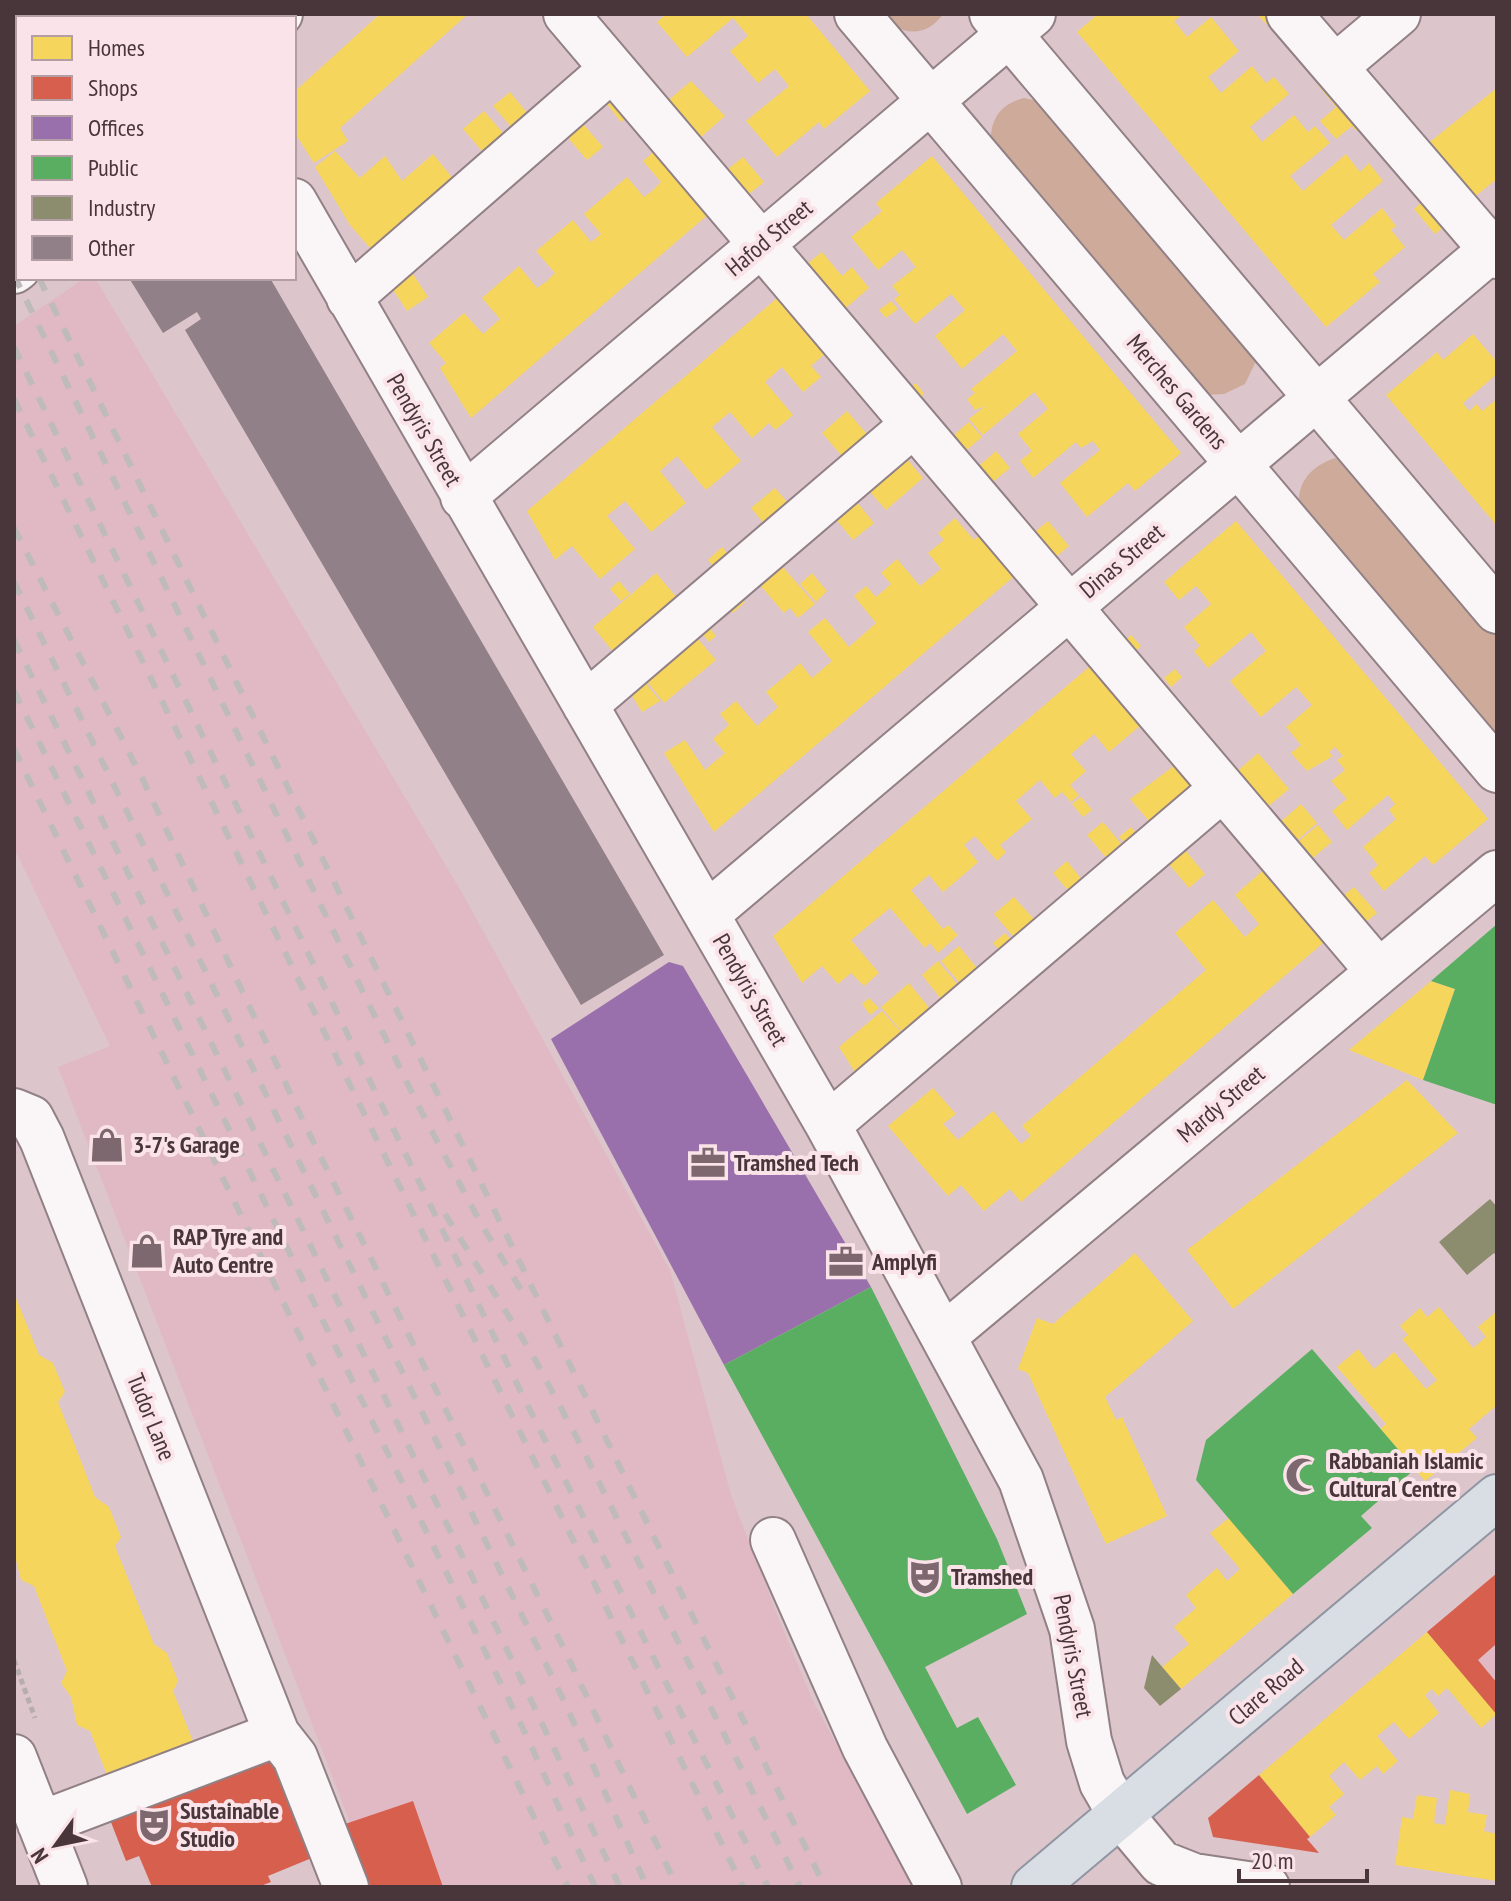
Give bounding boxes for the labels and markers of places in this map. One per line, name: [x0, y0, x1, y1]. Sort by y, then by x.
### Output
shop icon: 3-7's Garage: [88, 1126, 126, 1164]
place label: 3-7's Garage: [133, 1129, 240, 1160]
office icon: Tramshed Tech: [689, 1144, 727, 1182]
place label: Tramshed Tech: [734, 1147, 859, 1178]
place label: RAP Tyre and Auto Centre: [172, 1221, 283, 1280]
shop icon: RAP Tyre and Auto Centre: [128, 1232, 166, 1270]
office icon: Amplyfi: [827, 1243, 865, 1281]
place label: Amplyfi: [871, 1246, 937, 1277]
place label: Rabbaniah Islamic Cultural Centre: [1329, 1445, 1484, 1504]
mosque icon: Rabbaniah Islamic Cultural Centre: [1284, 1456, 1322, 1494]
theatre icon: Tramshed: [906, 1558, 944, 1596]
place label: Tramshed: [951, 1561, 1033, 1592]
place label: Sustainable Studio: [180, 1795, 279, 1854]
theatre icon: Sustainable Studio: [135, 1806, 173, 1844]

